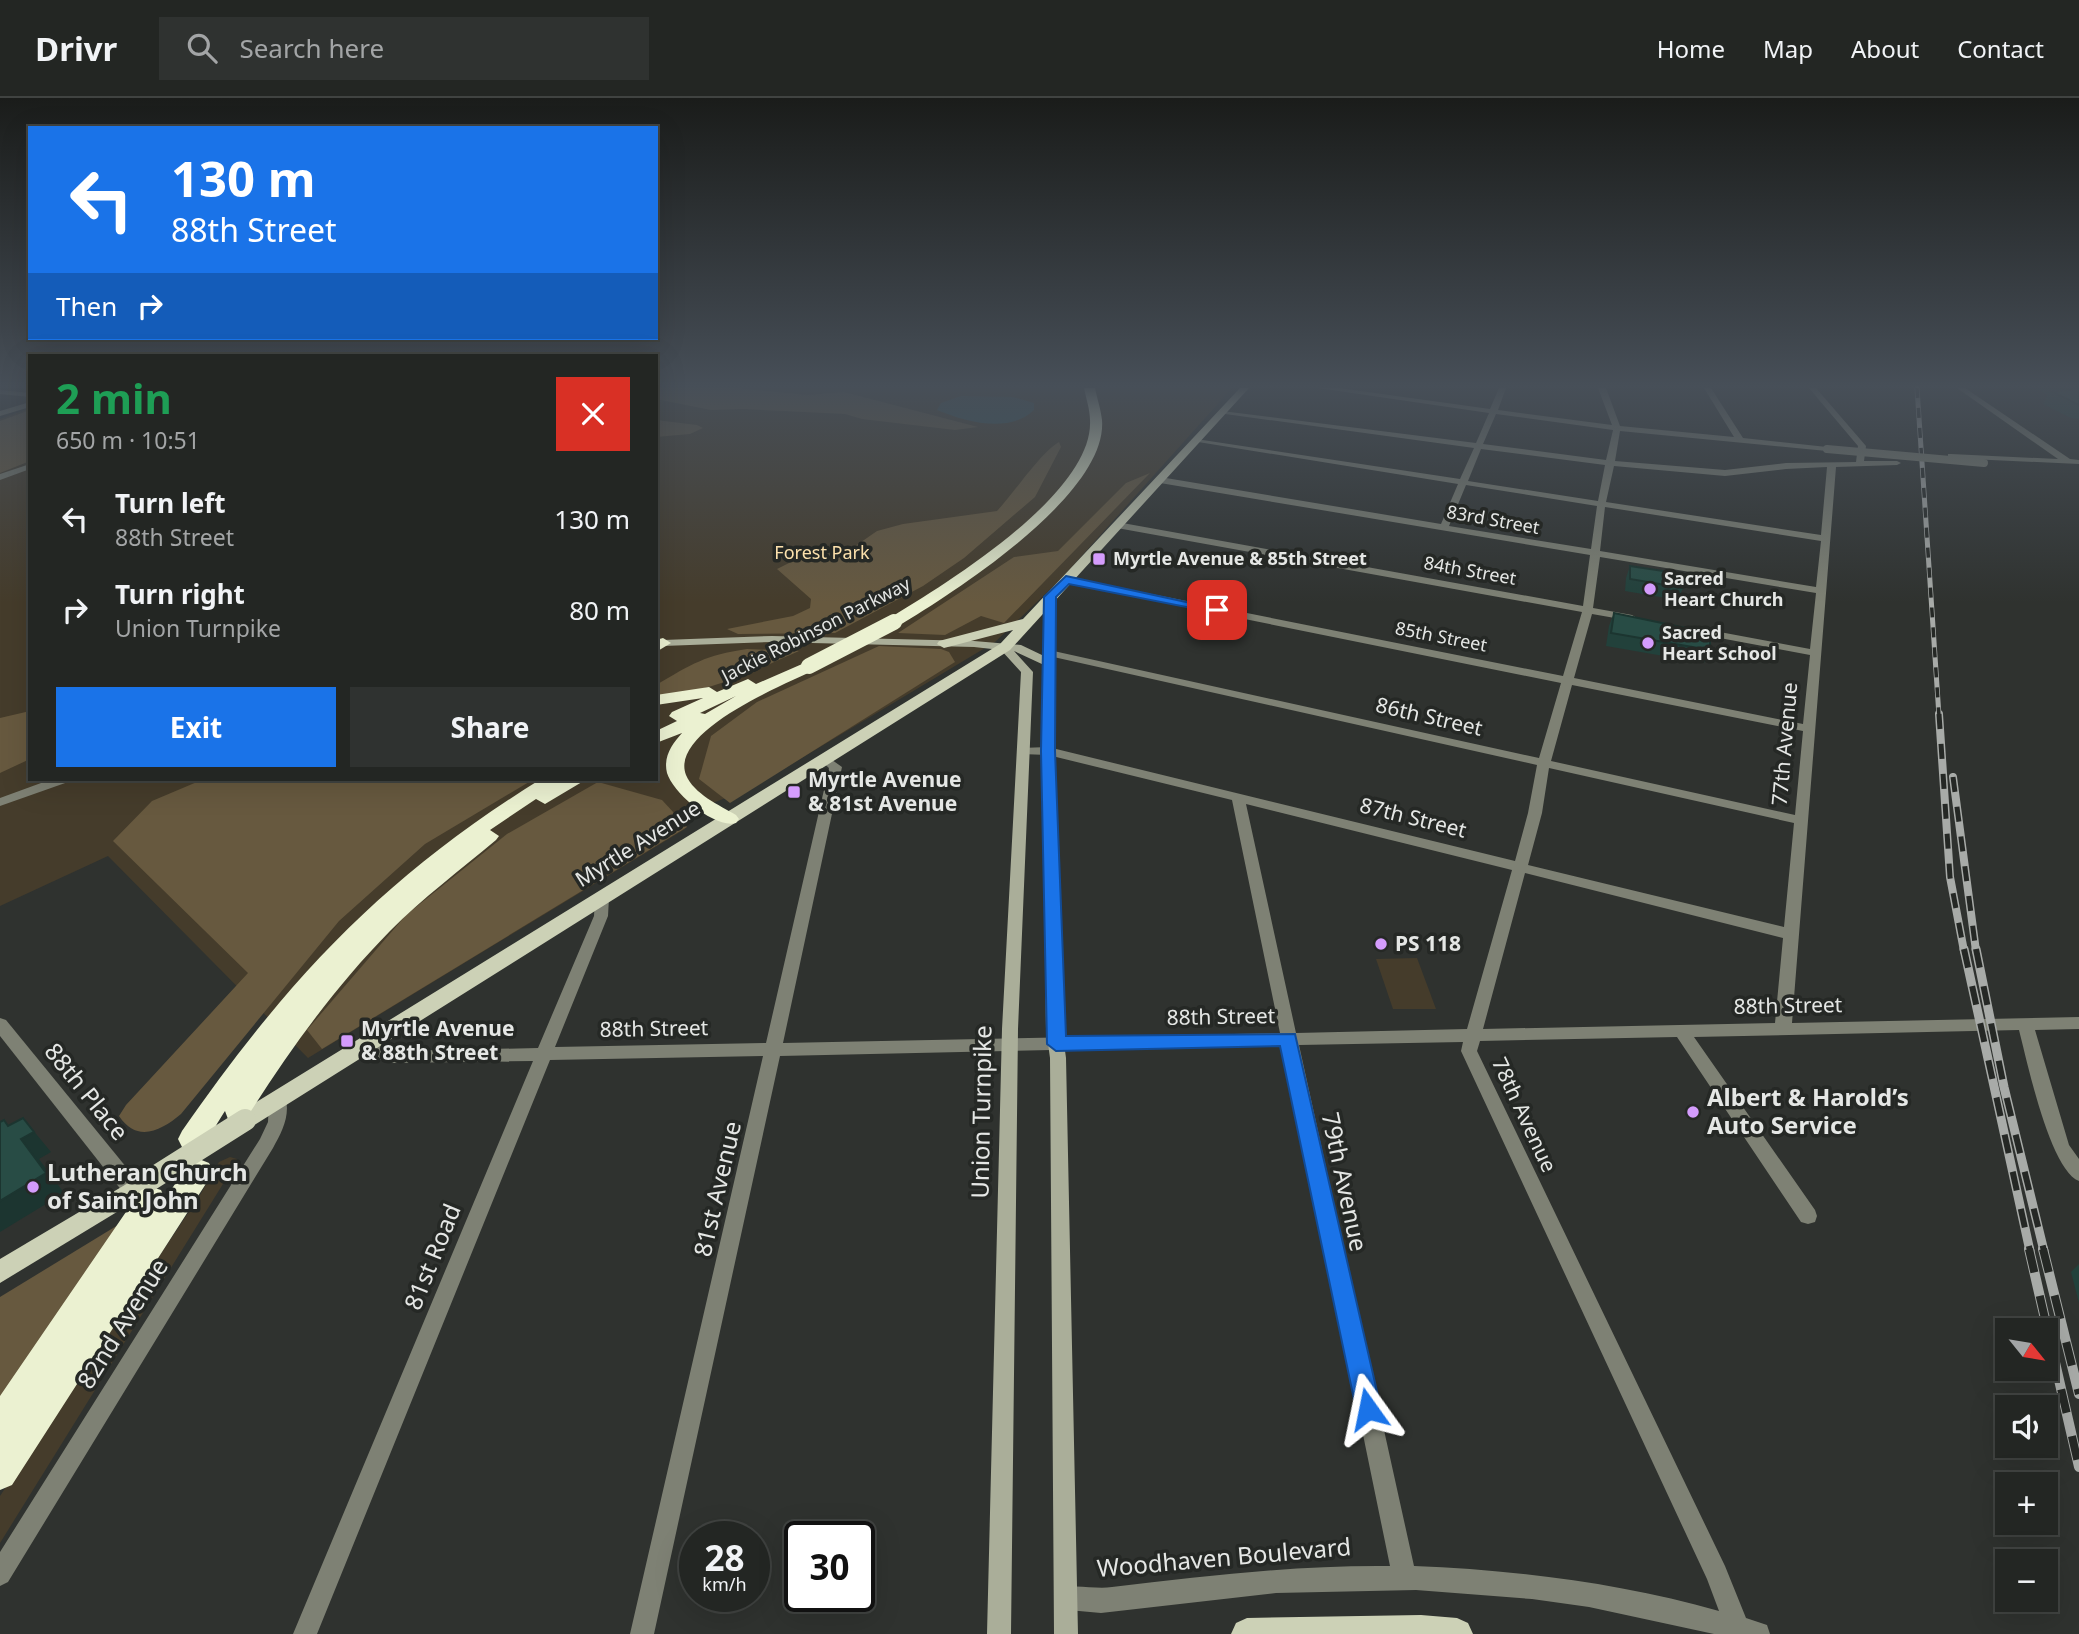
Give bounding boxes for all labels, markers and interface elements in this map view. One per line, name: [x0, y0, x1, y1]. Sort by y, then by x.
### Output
search box: [159, 17, 649, 80]
text: Drivr: [35, 26, 117, 71]
icon: search: [183, 29, 221, 67]
text: Search here: [239, 30, 384, 66]
text: Home: [1657, 32, 1725, 65]
text: Map: [1763, 32, 1813, 65]
text: About: [1851, 32, 1919, 65]
text: Contact: [1957, 32, 2044, 65]
text: 130 m: [171, 145, 316, 211]
icon: left: [56, 154, 147, 245]
text: 88th Street: [171, 208, 337, 251]
icon: right: [131, 287, 169, 325]
text: Then: [56, 288, 117, 324]
text: 2 min: [56, 369, 172, 426]
button: close: [556, 377, 630, 451]
text: 650 m · 10:51: [56, 424, 200, 456]
text: Turn left: [115, 485, 226, 521]
street label: 83rd Street: [1445, 499, 1542, 539]
icon: left: [56, 500, 94, 538]
text: 130 m: [554, 501, 630, 537]
text: 88th Street: [115, 521, 234, 553]
park label: Forest Park: [774, 540, 870, 564]
place label: Myrtle Avenue & 85th Street: [1113, 546, 1367, 570]
street label: 84th Street: [1422, 550, 1519, 590]
marker: Myrtle Avenue & 85th Street: [1091, 551, 1107, 567]
place label: Sacred Heart Church: [1664, 566, 1783, 611]
street label: Jackie Robinson Parkway: [715, 571, 915, 688]
text: Turn right: [115, 576, 245, 612]
pin: [1187, 580, 1247, 640]
marker: Sacred Heart Church: [1642, 581, 1658, 597]
icon: right: [56, 591, 94, 629]
icon: arrive: [1198, 591, 1236, 629]
text: 80 m: [569, 592, 630, 628]
text: Union Turnpike: [115, 612, 281, 644]
street label: 85th Street: [1393, 615, 1490, 657]
place label: Sacred Heart School: [1662, 620, 1777, 665]
marker: Sacred Heart School: [1640, 635, 1656, 651]
street label: 77th Avenue: [1765, 681, 1803, 807]
button: Exit: [56, 687, 336, 767]
button: Share: [350, 687, 630, 767]
street label: 86th Street: [1373, 690, 1486, 742]
place label: Myrtle Avenue & 81st Avenue: [808, 765, 961, 817]
marker: Myrtle Avenue & 81st Avenue: [786, 784, 802, 800]
street label: 87th Street: [1357, 790, 1470, 844]
street label: Myrtle Avenue: [570, 794, 705, 893]
place label: PS 118: [1395, 929, 1461, 957]
marker: PS 118: [1373, 936, 1389, 952]
street label: 88th Street: [1733, 990, 1843, 1020]
street label: 88th Street: [1166, 1001, 1276, 1031]
street label: 88th Street: [599, 1013, 709, 1043]
place label: Myrtle Avenue & 88th Street: [361, 1014, 514, 1066]
street label: Union Turnpike: [962, 1025, 999, 1199]
marker: Myrtle Avenue & 88th Street: [339, 1033, 355, 1049]
street label: 88th Place: [38, 1035, 137, 1147]
street label: 78th Avenue: [1486, 1053, 1564, 1177]
place label: Albert & Harold’s Auto Service: [1707, 1080, 1909, 1141]
marker: Albert & Harold’s Auto Service: [1685, 1104, 1701, 1120]
street label: 79th Avenue: [1315, 1109, 1376, 1254]
street label: 81st Avenue: [685, 1118, 748, 1260]
place label: Lutheran Church of Saint John: [47, 1155, 248, 1216]
marker: Lutheran Church of Saint John: [25, 1179, 41, 1195]
street label: 81st Road: [395, 1199, 468, 1314]
street label: 82nd Avenue: [69, 1252, 175, 1395]
north arrow: [1995, 1318, 2058, 1381]
map controls: [1995, 1318, 2058, 1612]
position arrow: [1331, 1372, 1405, 1446]
button: sound: [1995, 1395, 2058, 1458]
button: +: [1995, 1472, 2058, 1535]
speed limit sign: 30: [784, 1521, 875, 1612]
street label: Woodhaven Boulevard: [1096, 1529, 1352, 1584]
text: 28: [704, 1534, 745, 1581]
button: −: [1995, 1549, 2058, 1612]
text: km/h: [702, 1572, 747, 1596]

